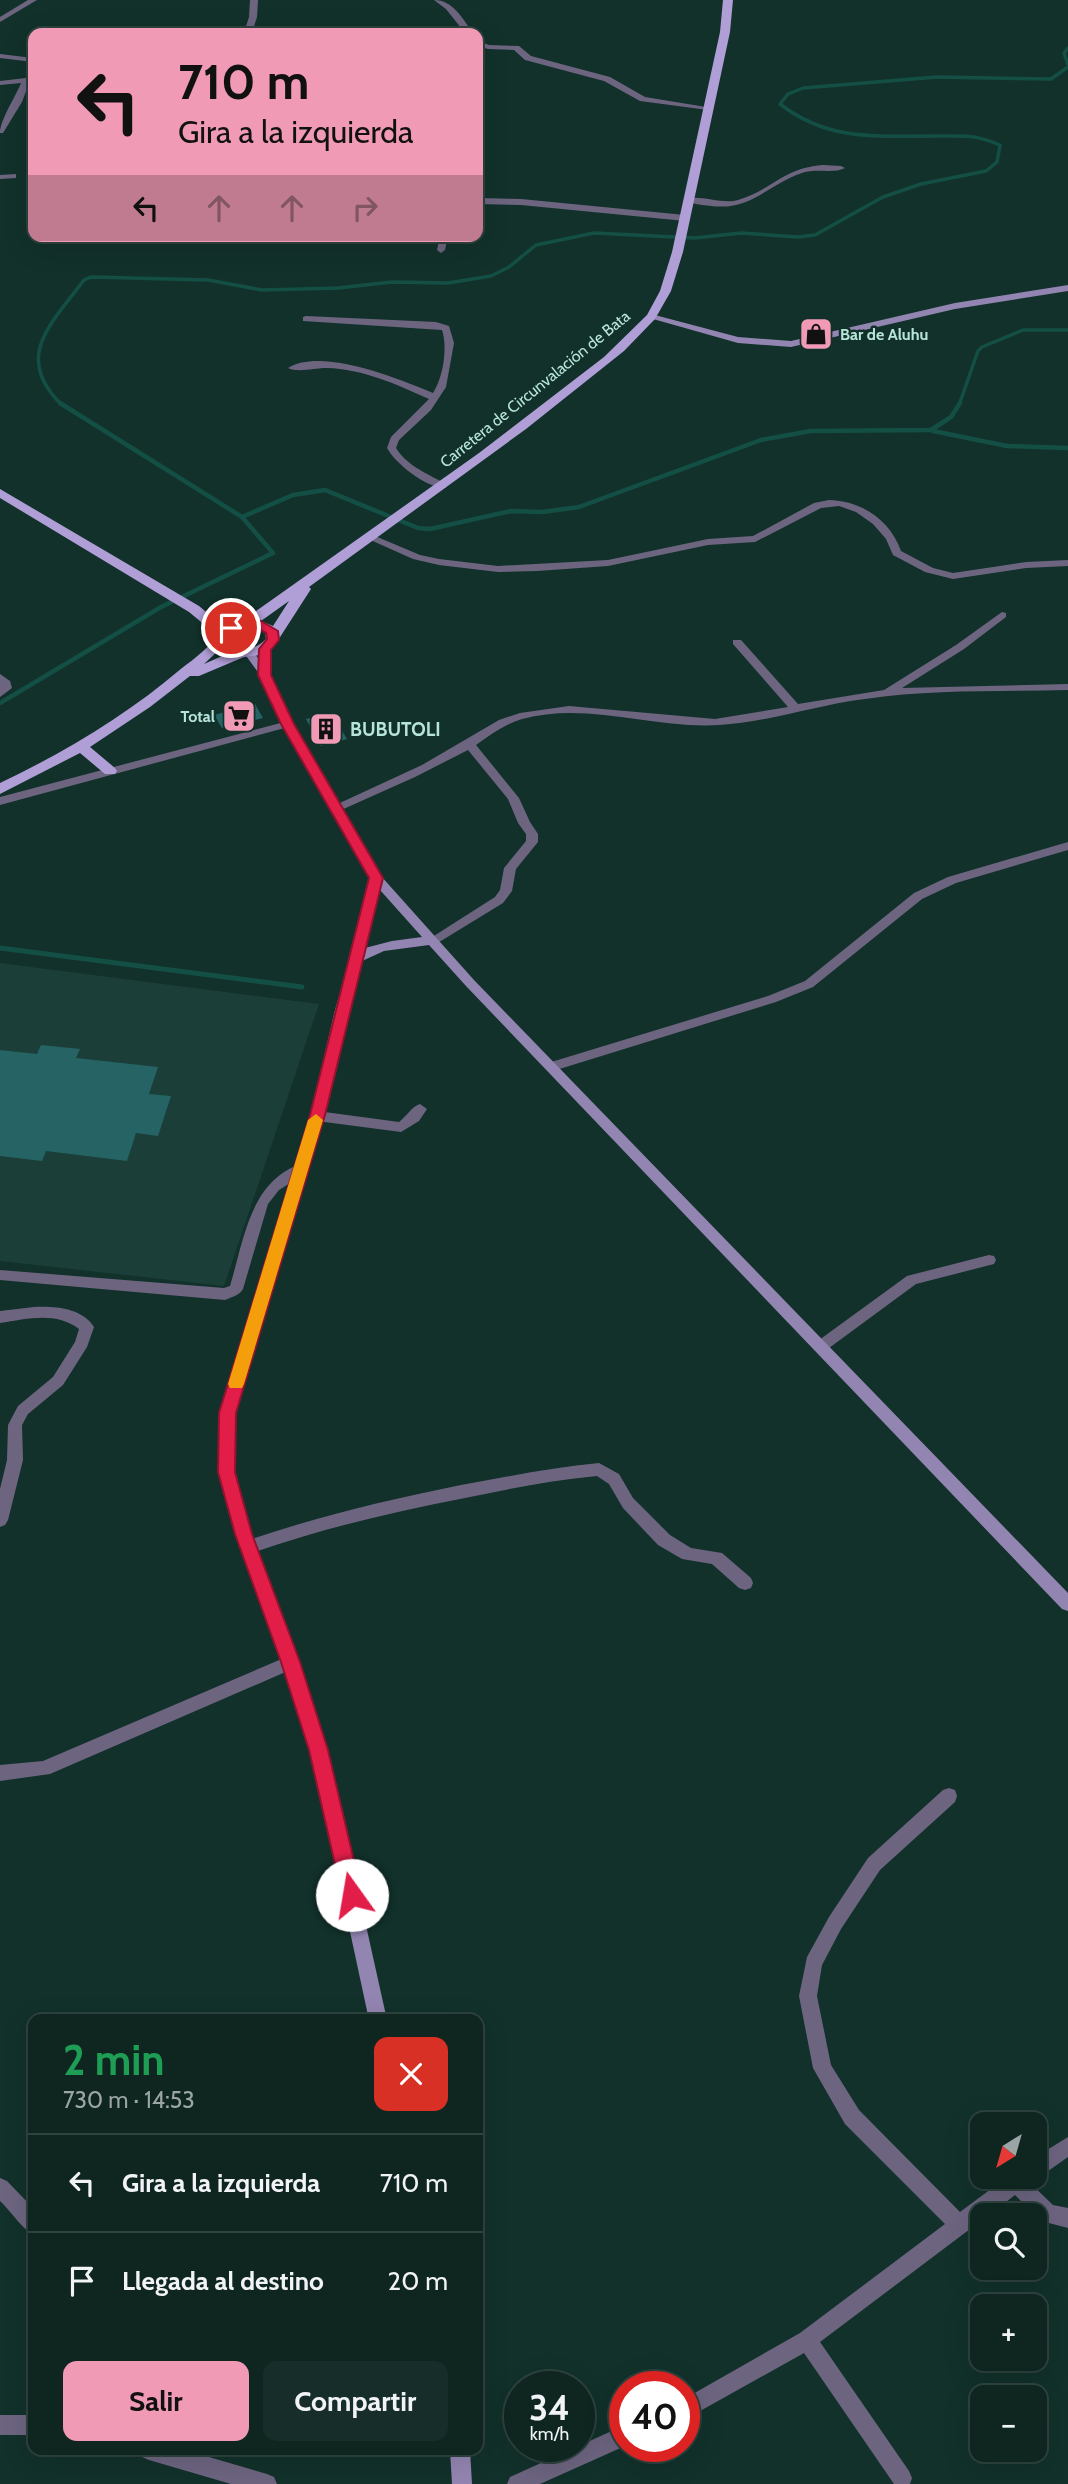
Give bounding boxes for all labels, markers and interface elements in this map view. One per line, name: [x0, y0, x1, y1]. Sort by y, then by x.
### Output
text: 710 m: [178, 52, 309, 111]
icon: left: [63, 56, 154, 147]
text: Gira a la izquierda: [178, 112, 413, 151]
icon: left: [127, 189, 165, 227]
icon: ahead: [200, 189, 238, 227]
icon: ahead: [273, 189, 311, 227]
icon: right: [346, 189, 384, 227]
street label: Carretera de Circunvalación de Bata: [436, 306, 634, 472]
shop icon: Bar de Aluhu: [797, 315, 835, 353]
place label: Bar de Aluhu: [840, 325, 928, 344]
pin: [201, 598, 261, 658]
icon: arrive: [212, 609, 250, 647]
supermarket icon: Total: [220, 697, 258, 735]
place label: Total: [181, 707, 215, 726]
building icon: BUBUTOLI: [307, 710, 345, 748]
place label: BUBUTOLI: [350, 718, 441, 741]
position arrow: [315, 1858, 389, 1932]
text: 2 min: [63, 2034, 164, 2086]
button: close: [374, 2037, 448, 2111]
text: 730 m · 14:53: [63, 2086, 195, 2114]
north arrow: [970, 2112, 1046, 2189]
map controls: [970, 2112, 1047, 2462]
icon: left: [63, 2164, 101, 2202]
text: Gira a la izquierda: [122, 2167, 320, 2199]
text: 710 m: [380, 2167, 448, 2199]
button: search: [970, 2203, 1047, 2280]
icon: arrive: [63, 2262, 101, 2300]
text: Llegada al destino: [122, 2265, 324, 2297]
text: 20 m: [388, 2265, 448, 2297]
button: +: [970, 2294, 1047, 2371]
button: Salir: [63, 2361, 249, 2441]
button: Compartir: [263, 2361, 448, 2441]
speed limit sign: 40: [609, 2371, 700, 2462]
button: −: [970, 2385, 1047, 2462]
text: 34: [529, 2386, 570, 2429]
text: km/h: [530, 2423, 569, 2445]

